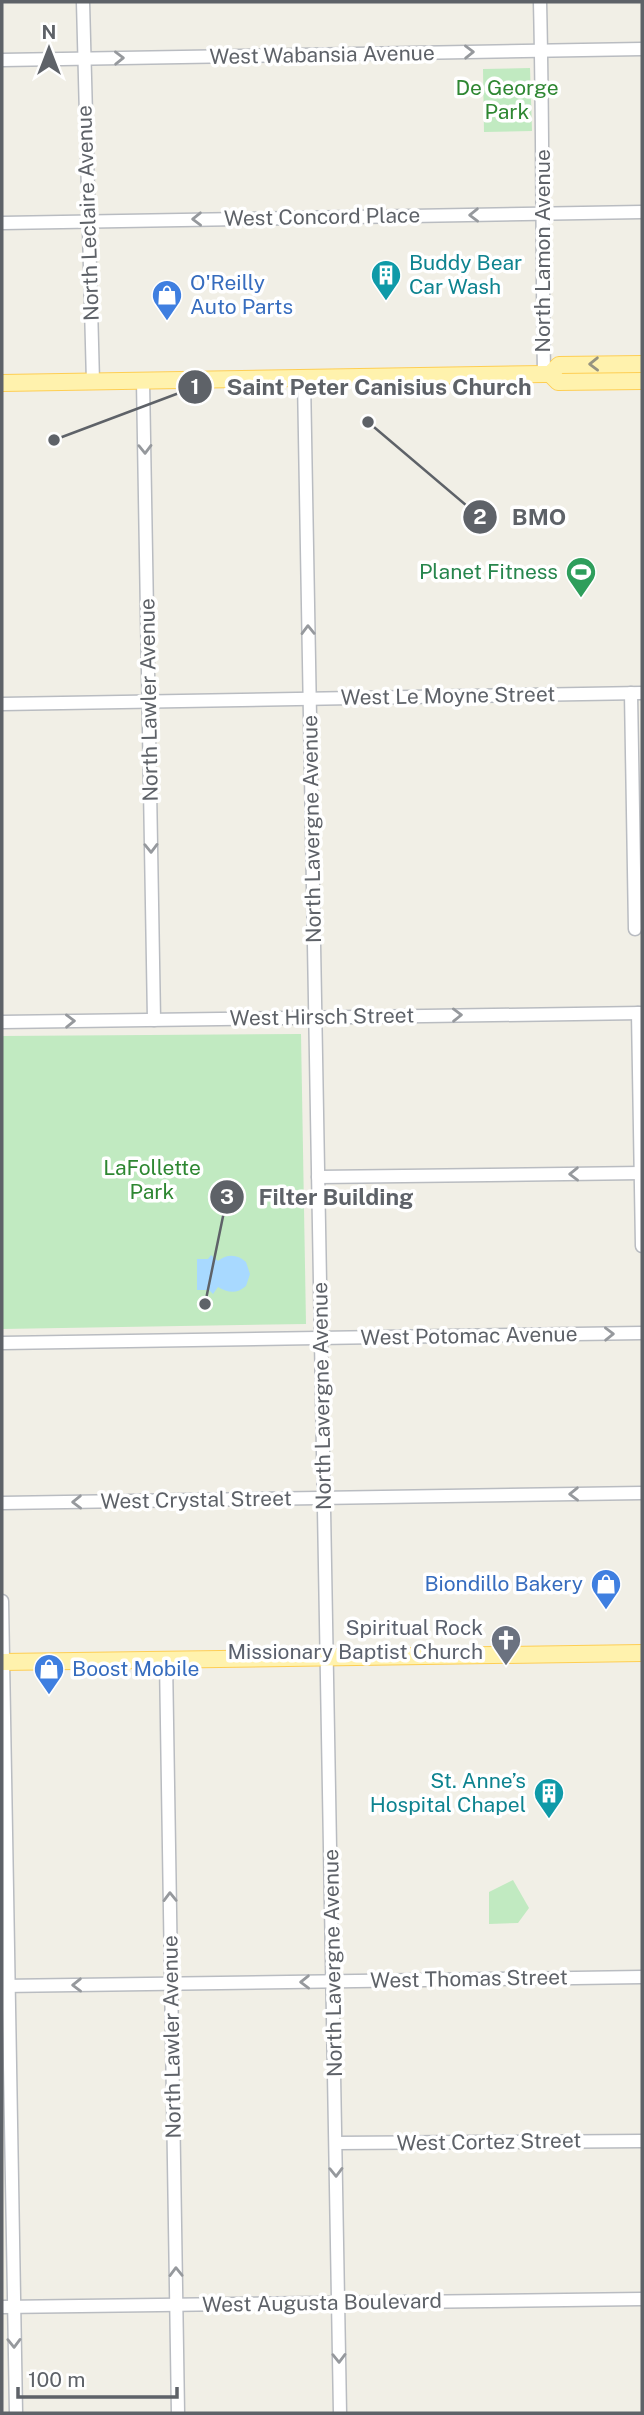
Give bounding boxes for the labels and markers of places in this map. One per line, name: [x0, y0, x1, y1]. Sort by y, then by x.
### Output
place label: Buddy Bear Car Wash: [409, 250, 522, 299]
building icon: Buddy Bear Car Wash: [369, 258, 403, 302]
place label: O'Reilly Auto Parts: [190, 270, 293, 319]
shop icon: O'Reilly Auto Parts: [150, 278, 184, 322]
callout: Saint Peter Canisius Church: [177, 365, 545, 409]
callout: BMO: [463, 495, 580, 539]
sports icon: Planet Fitness: [564, 555, 598, 599]
place label: Planet Fitness: [419, 559, 558, 584]
callout: Filter Building: [209, 1175, 427, 1219]
shop icon: Biondillo Bakery: [589, 1567, 623, 1611]
place label: Biondillo Bakery: [424, 1571, 583, 1596]
place label: Spiritual Rock Missionary Baptist Church: [227, 1615, 483, 1664]
church icon: Spiritual Rock Missionary Baptist Church: [489, 1623, 523, 1667]
shop icon: Boost Mobile: [32, 1652, 66, 1696]
place label: Boost Mobile: [72, 1656, 199, 1681]
place label: St. Anne’s Hospital Chapel: [370, 1768, 526, 1817]
building icon: St. Anne’s Hospital Chapel: [532, 1776, 566, 1820]

